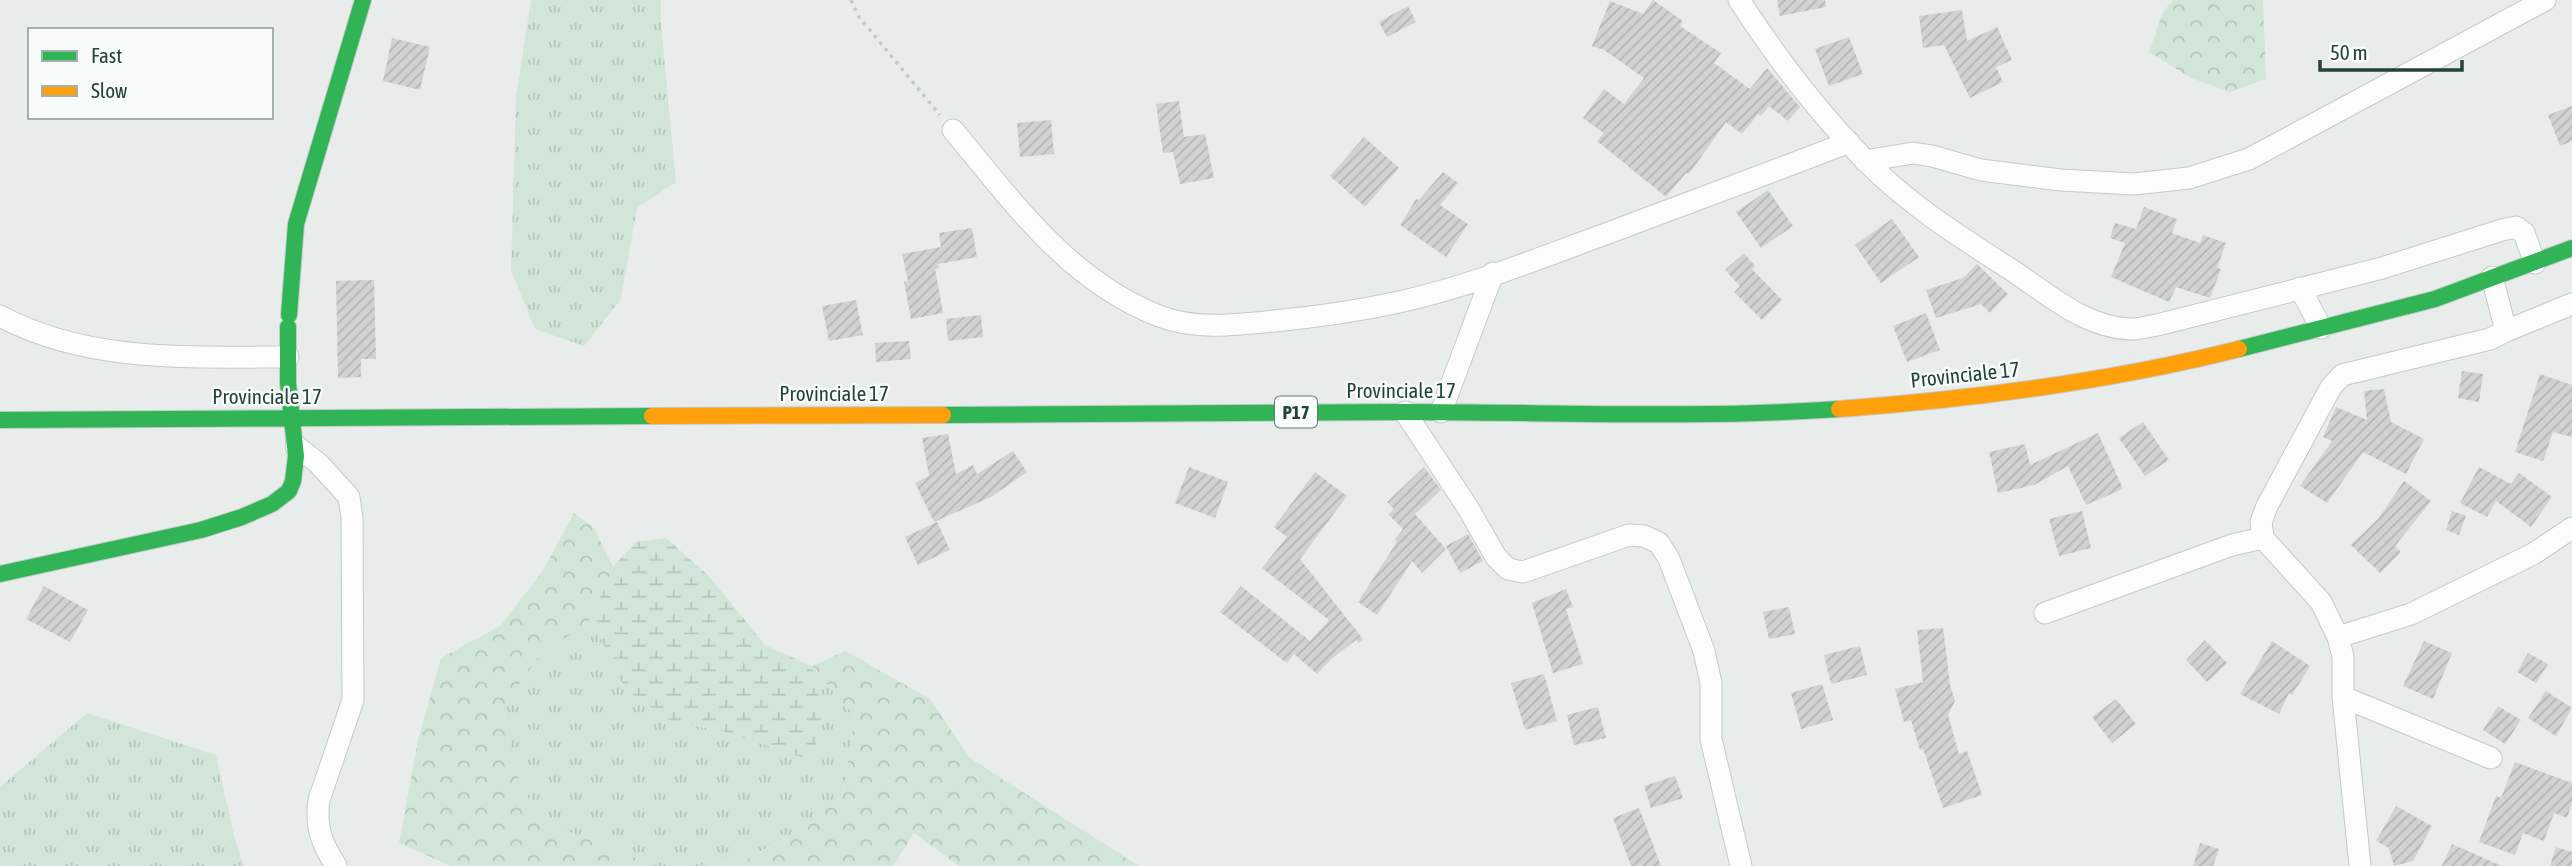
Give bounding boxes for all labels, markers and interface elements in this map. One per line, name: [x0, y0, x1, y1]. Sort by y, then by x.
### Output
legend: [28, 28, 273, 119]
scale bar: [2320, 28, 2462, 72]
text: 50 m: [2330, 40, 2368, 64]
text: Fast: [91, 43, 122, 67]
text: Slow: [91, 78, 128, 102]
street label: Provinciale 17: [1909, 356, 2021, 392]
street label: Provinciale 17: [1346, 378, 1456, 402]
street label: Provinciale 17: [779, 381, 889, 405]
street label: Provinciale 17: [212, 384, 322, 408]
road number: P17: [1275, 396, 1317, 428]

